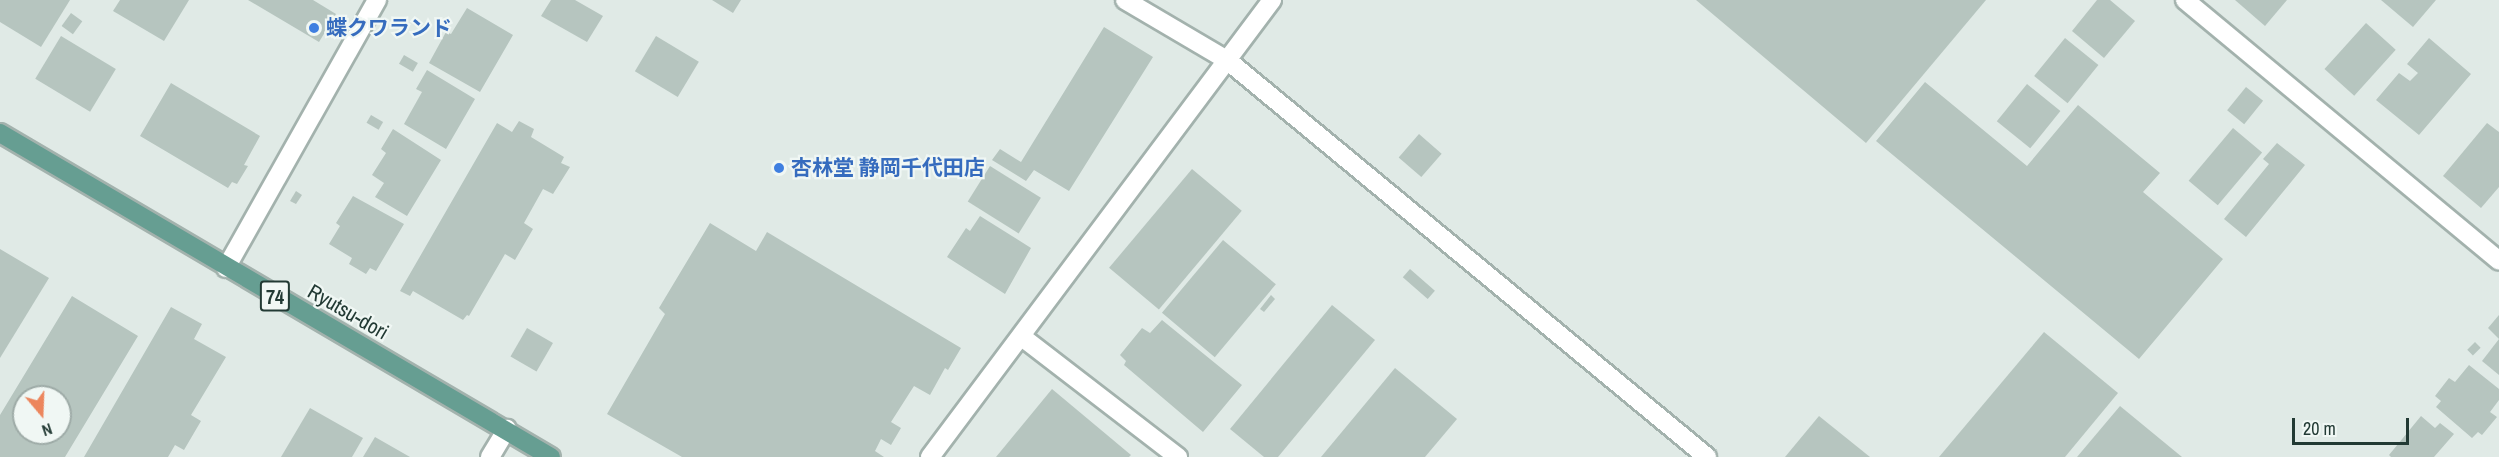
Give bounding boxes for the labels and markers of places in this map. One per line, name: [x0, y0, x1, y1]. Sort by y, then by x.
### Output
place label: 蝶クワランド: [326, 15, 452, 41]
marker: 蝶クワランド: [307, 21, 321, 35]
place label: 杏林堂 静岡千代田店: [791, 155, 985, 181]
marker: 杏林堂 静岡千代田店: [772, 161, 786, 175]

